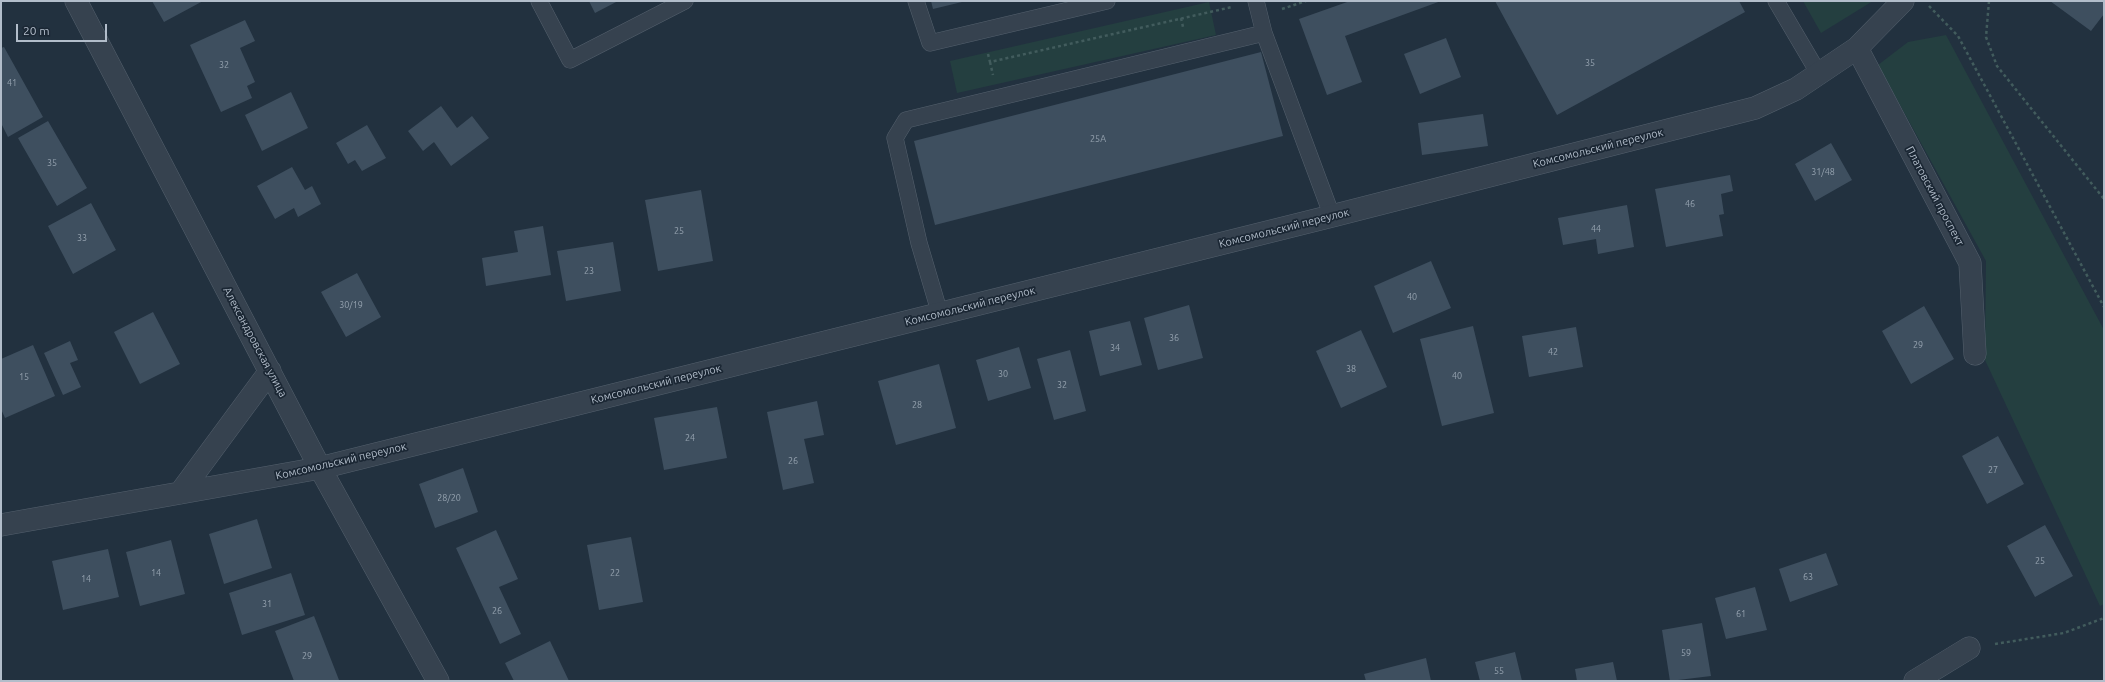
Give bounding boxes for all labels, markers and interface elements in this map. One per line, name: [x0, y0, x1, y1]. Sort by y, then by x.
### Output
scale bar: [18, 16, 109, 42]
text: 20 m: [23, 24, 50, 37]
house number: 35: [1585, 58, 1595, 68]
house number: 32: [219, 60, 229, 70]
house number: 41: [7, 78, 17, 88]
street label: Комсомольский переулок: [1531, 125, 1665, 171]
house number: 25А: [1090, 134, 1106, 144]
street label: Платовский проспект: [1903, 144, 1967, 248]
house number: 35: [47, 158, 57, 168]
house number: 31/48: [1811, 167, 1835, 177]
house number: 46: [1685, 199, 1695, 209]
street label: Комсомольский переулок: [1217, 205, 1351, 251]
house number: 44: [1591, 224, 1601, 234]
house number: 25: [674, 226, 684, 236]
house number: 33: [77, 233, 87, 243]
house number: 23: [584, 266, 594, 276]
street label: Комсомольский переулок: [903, 283, 1037, 329]
street label: Александровская улица: [220, 285, 290, 399]
house number: 40: [1407, 292, 1417, 302]
house number: 30/19: [339, 300, 363, 310]
house number: 36: [1169, 333, 1179, 343]
house number: 29: [1913, 340, 1923, 350]
house number: 34: [1110, 343, 1120, 353]
house number: 42: [1548, 347, 1558, 357]
street label: Комсомольский переулок: [589, 361, 723, 407]
house number: 38: [1346, 364, 1356, 374]
house number: 30: [998, 369, 1008, 379]
house number: 40: [1452, 371, 1462, 381]
house number: 15: [19, 372, 29, 382]
house number: 32: [1057, 380, 1067, 390]
house number: 28: [912, 400, 922, 410]
house number: 24: [685, 433, 695, 443]
street label: Комсомольский переулок: [274, 440, 408, 482]
house number: 26: [788, 456, 798, 466]
house number: 27: [1988, 465, 1998, 475]
house number: 28/20: [437, 493, 461, 503]
house number: 25: [2035, 556, 2045, 566]
house number: 14: [151, 568, 161, 578]
house number: 22: [610, 568, 620, 578]
house number: 63: [1803, 572, 1813, 582]
house number: 14: [81, 574, 91, 584]
house number: 31: [262, 599, 272, 609]
house number: 26: [492, 606, 502, 616]
house number: 61: [1736, 609, 1746, 619]
house number: 59: [1681, 648, 1691, 658]
house number: 29: [302, 651, 312, 661]
house number: 55: [1494, 666, 1504, 676]

